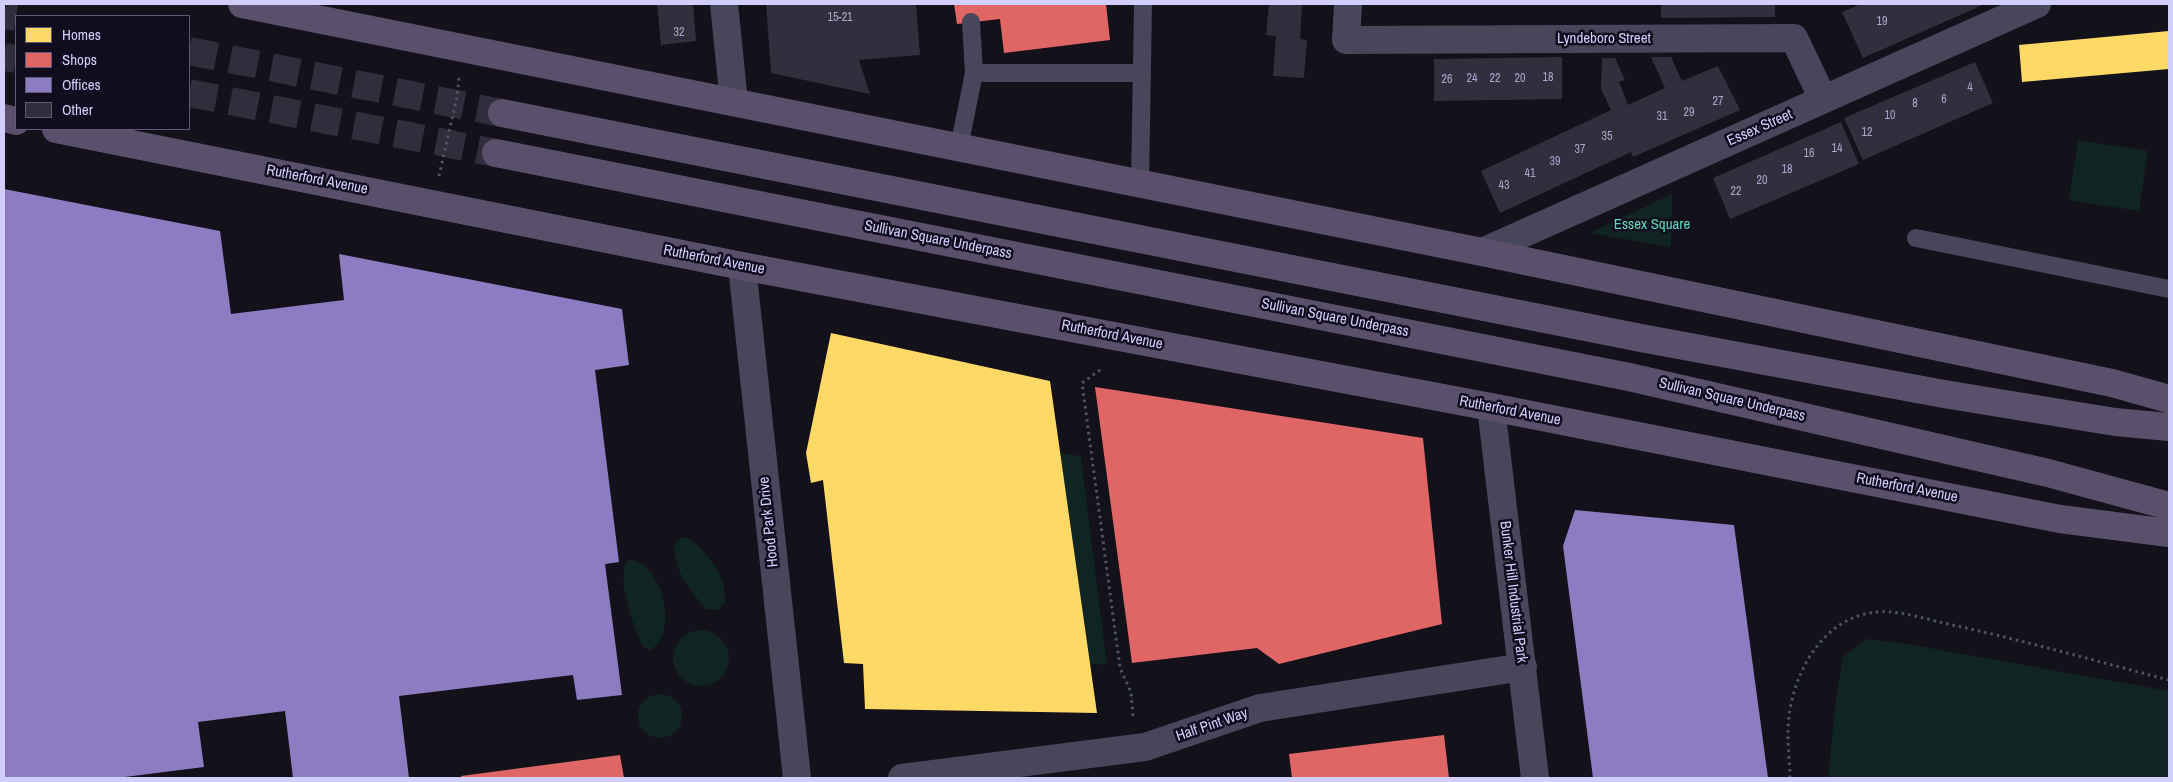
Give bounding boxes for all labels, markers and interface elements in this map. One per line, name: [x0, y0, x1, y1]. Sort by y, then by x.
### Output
house number: 15-21: [827, 11, 853, 25]
legend: [15, 15, 190, 130]
house number: 19: [1877, 15, 1887, 29]
text: Homes: [62, 24, 101, 45]
house number: 32: [674, 26, 684, 40]
street label: Lyndeboro Street: [1557, 30, 1651, 48]
text: Shops: [62, 49, 97, 70]
house number: 18: [1543, 71, 1553, 85]
house number: 24: [1467, 72, 1477, 86]
house number: 22: [1490, 72, 1500, 86]
house number: 20: [1515, 72, 1525, 86]
house number: 26: [1442, 73, 1452, 87]
text: Offices: [62, 74, 101, 95]
house number: 4: [1967, 81, 1973, 95]
house number: 6: [1941, 93, 1947, 107]
house number: 27: [1713, 95, 1723, 109]
house number: 8: [1912, 97, 1918, 111]
text: Other: [62, 99, 93, 120]
house number: 29: [1684, 106, 1694, 120]
street label: Essex Street: [1724, 106, 1796, 150]
house number: 10: [1885, 109, 1895, 123]
house number: 31: [1657, 110, 1667, 124]
house number: 12: [1862, 126, 1872, 140]
house number: 35: [1602, 130, 1612, 144]
house number: 14: [1832, 142, 1842, 156]
house number: 37: [1575, 143, 1585, 157]
house number: 16: [1804, 147, 1814, 161]
house number: 39: [1550, 155, 1560, 169]
street label: Rutherford Avenue: [265, 161, 369, 199]
house number: 18: [1782, 163, 1792, 177]
house number: 41: [1525, 167, 1535, 181]
house number: 20: [1757, 174, 1767, 188]
house number: 43: [1499, 179, 1509, 193]
house number: 22: [1731, 185, 1741, 199]
park label: Essex Square: [1614, 216, 1690, 234]
street label: Sullivan Square Underpass: [863, 217, 1013, 263]
street label: Rutherford Avenue: [662, 241, 766, 279]
street label: Sullivan Square Underpass: [1260, 295, 1410, 341]
street label: Rutherford Avenue: [1060, 316, 1164, 354]
street label: Sullivan Square Underpass: [1657, 374, 1807, 426]
street label: Rutherford Avenue: [1458, 392, 1562, 430]
street label: Rutherford Avenue: [1855, 469, 1959, 507]
street label: Hood Park Drive: [755, 476, 783, 568]
street label: Bunker Hill Industrial Park: [1495, 520, 1531, 664]
street label: Half Pint Way: [1174, 704, 1250, 746]

